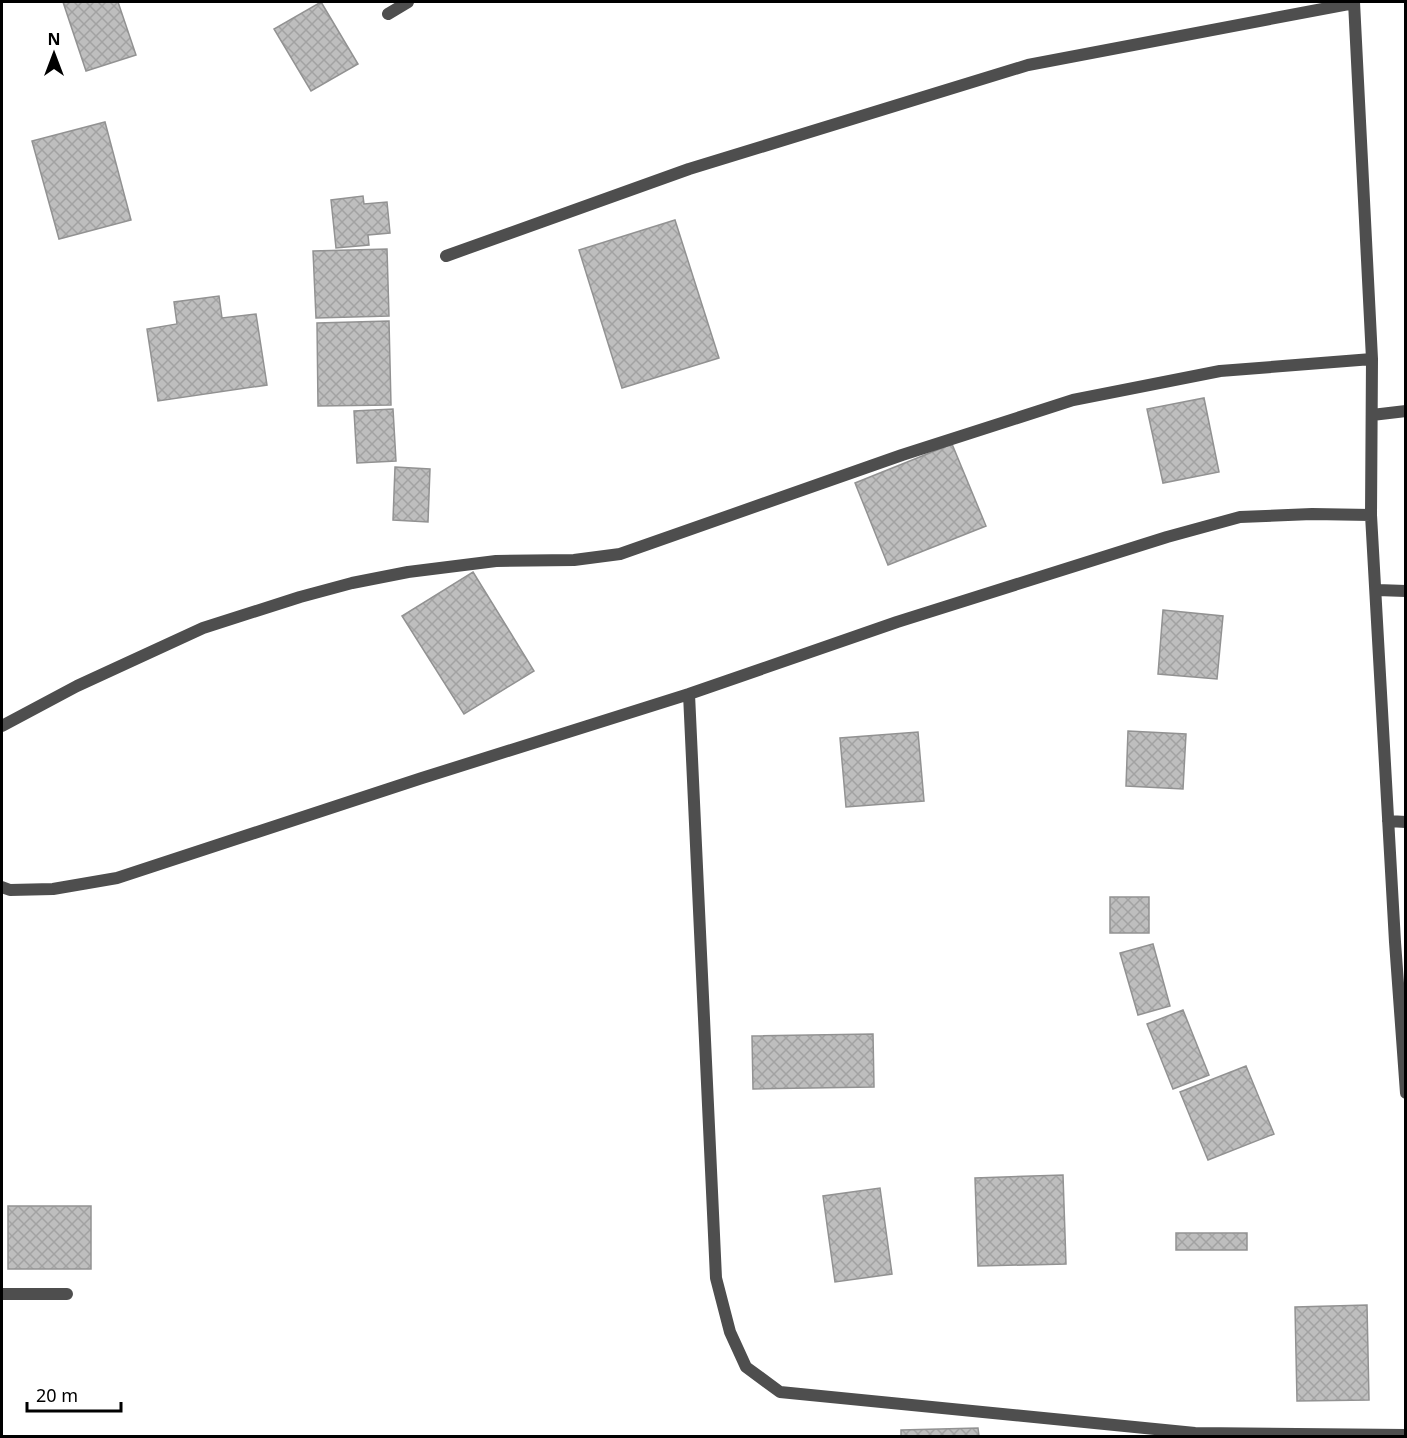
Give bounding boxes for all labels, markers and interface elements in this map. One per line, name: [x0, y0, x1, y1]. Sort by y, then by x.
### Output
north arrow: [24, 24, 84, 84]
text: N: [47, 28, 61, 50]
scale bar: [27, 1375, 122, 1413]
text: 20 m: [36, 1383, 78, 1407]

